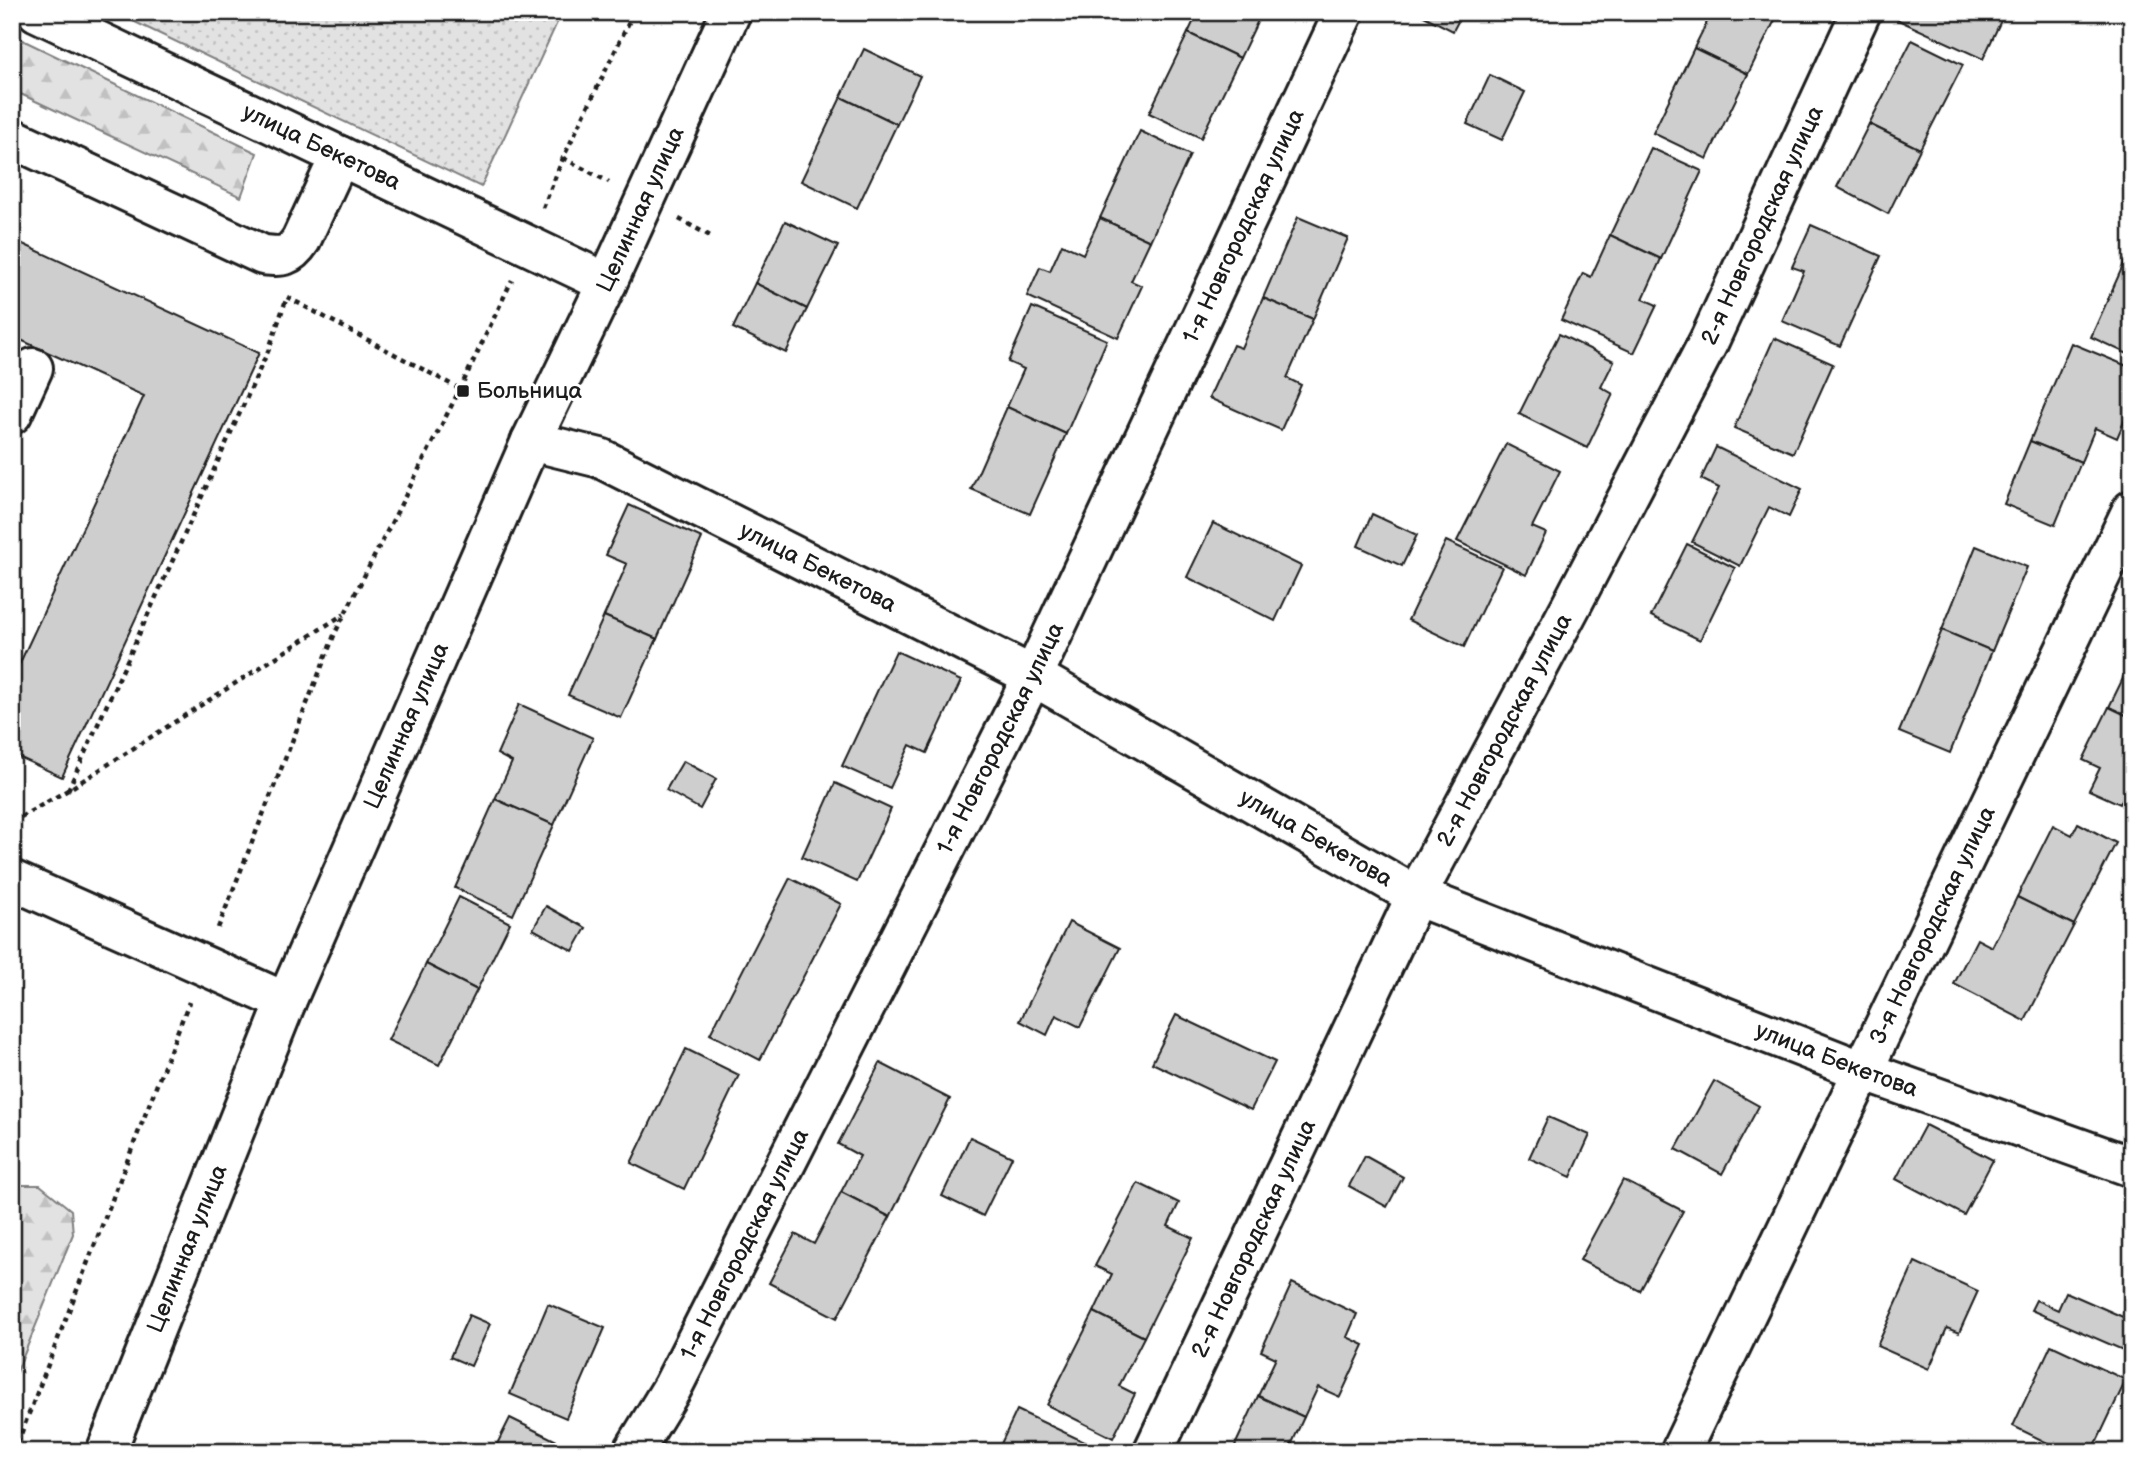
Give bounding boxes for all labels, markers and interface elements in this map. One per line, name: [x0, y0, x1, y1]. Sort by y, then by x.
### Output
street label: улица Бекетова: [238, 98, 405, 197]
street label: 2-я Новгородская улица: [1695, 101, 1830, 349]
street label: 1-я Новгородская улица: [1177, 104, 1311, 348]
street label: Целинная улица: [591, 122, 691, 297]
place label: Больница: [477, 377, 583, 405]
marker: Больница: [455, 383, 471, 399]
street label: улица Бекетова: [735, 517, 901, 619]
street label: 2-я Новгородская улица: [1431, 609, 1579, 852]
street label: 1-я Новгородская улица: [931, 618, 1070, 859]
street label: Целинная улица: [358, 638, 455, 813]
street label: улица Бекетова: [1234, 784, 1398, 894]
street label: 3-я Новгородская улица: [1864, 801, 2002, 1049]
street label: улица Бекетова: [1751, 1016, 1922, 1104]
street label: 2-я Новгородская улица: [1186, 1115, 1322, 1362]
street label: 1-я Новгородская улица: [675, 1124, 815, 1365]
street label: Целинная улица: [141, 1160, 234, 1337]

